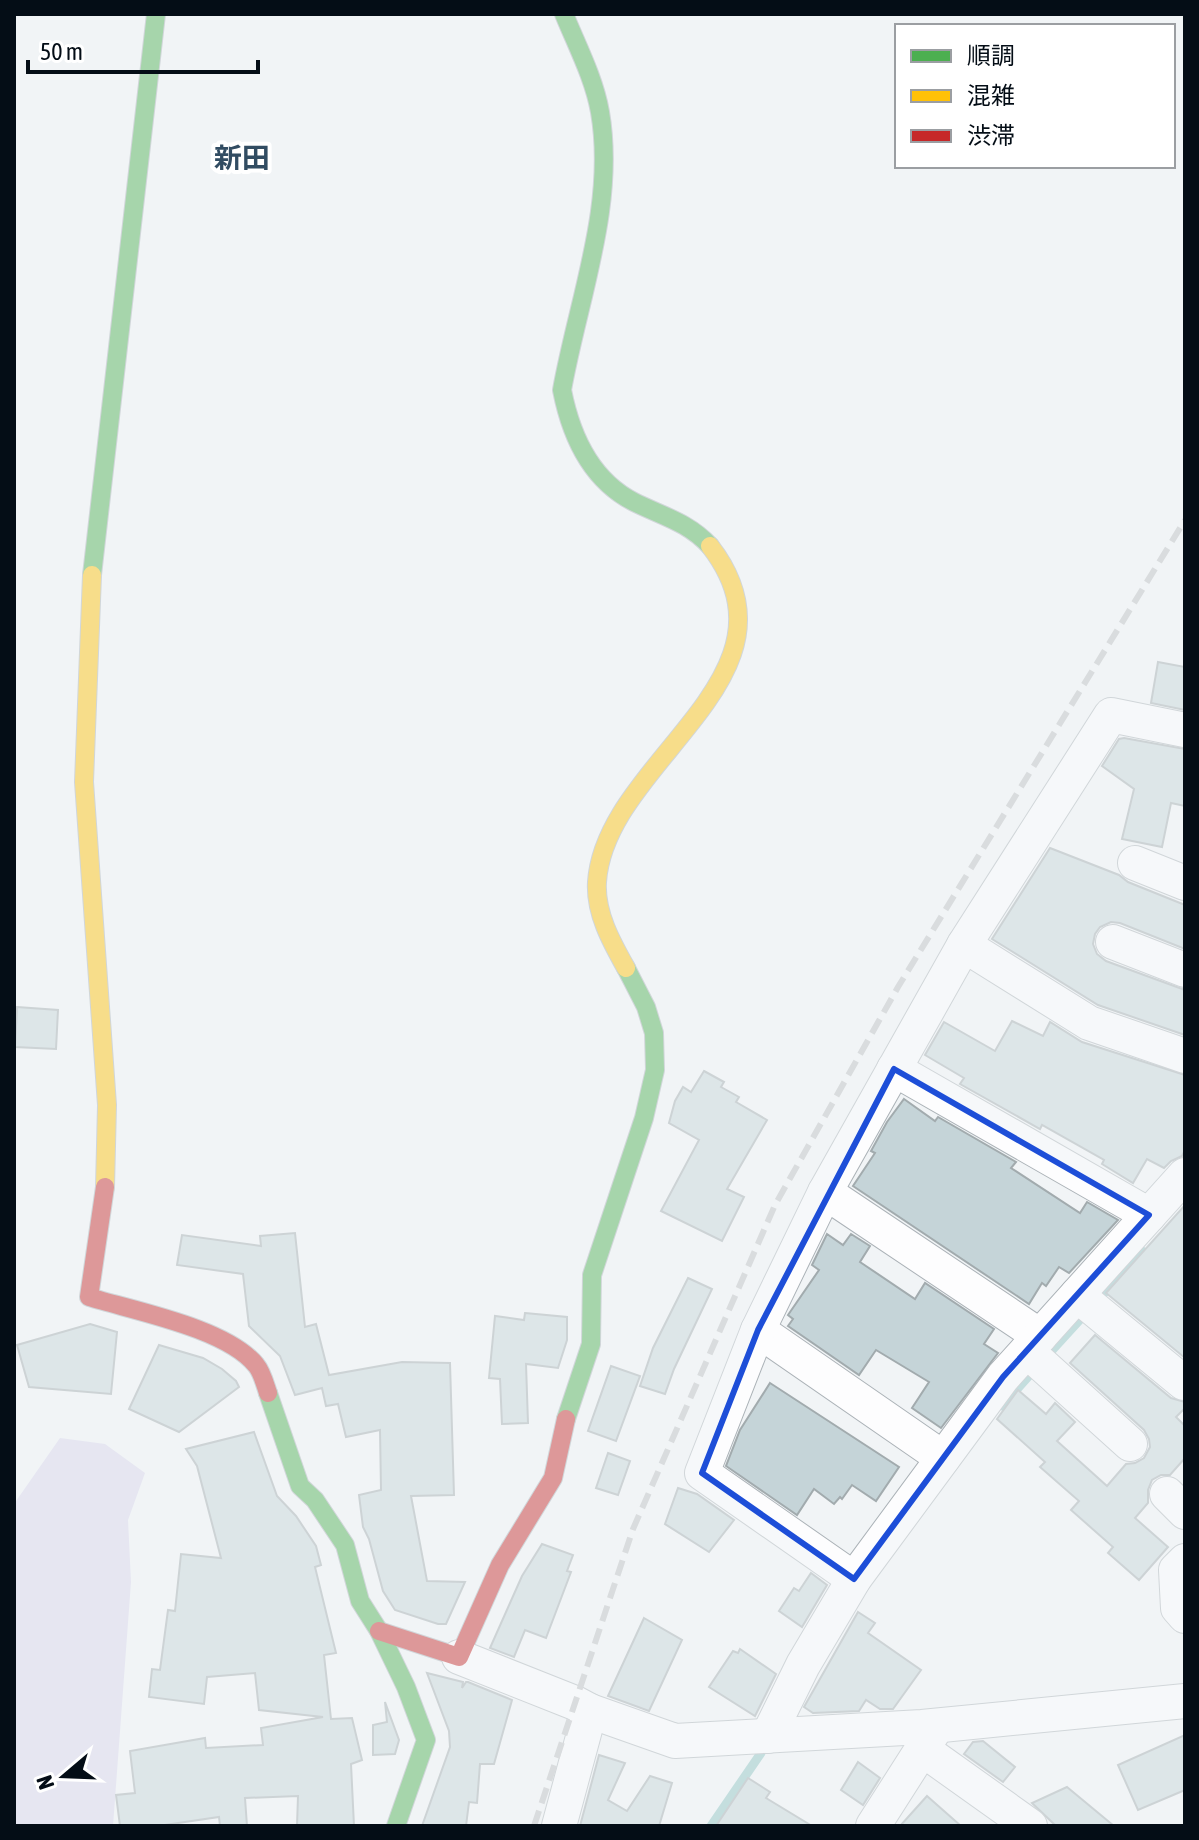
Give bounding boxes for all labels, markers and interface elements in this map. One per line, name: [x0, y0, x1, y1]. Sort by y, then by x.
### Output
scale bar: [28, 24, 258, 74]
legend: [895, 24, 1175, 168]
text: 50 m: [40, 38, 83, 65]
text: 順調: [967, 42, 1015, 69]
text: 混雑: [967, 82, 1015, 109]
text: 渋滞: [967, 122, 1015, 149]
district label: 新田: [214, 142, 270, 174]
north arrow: [24, 1736, 104, 1816]
text: N: [31, 1772, 59, 1793]

